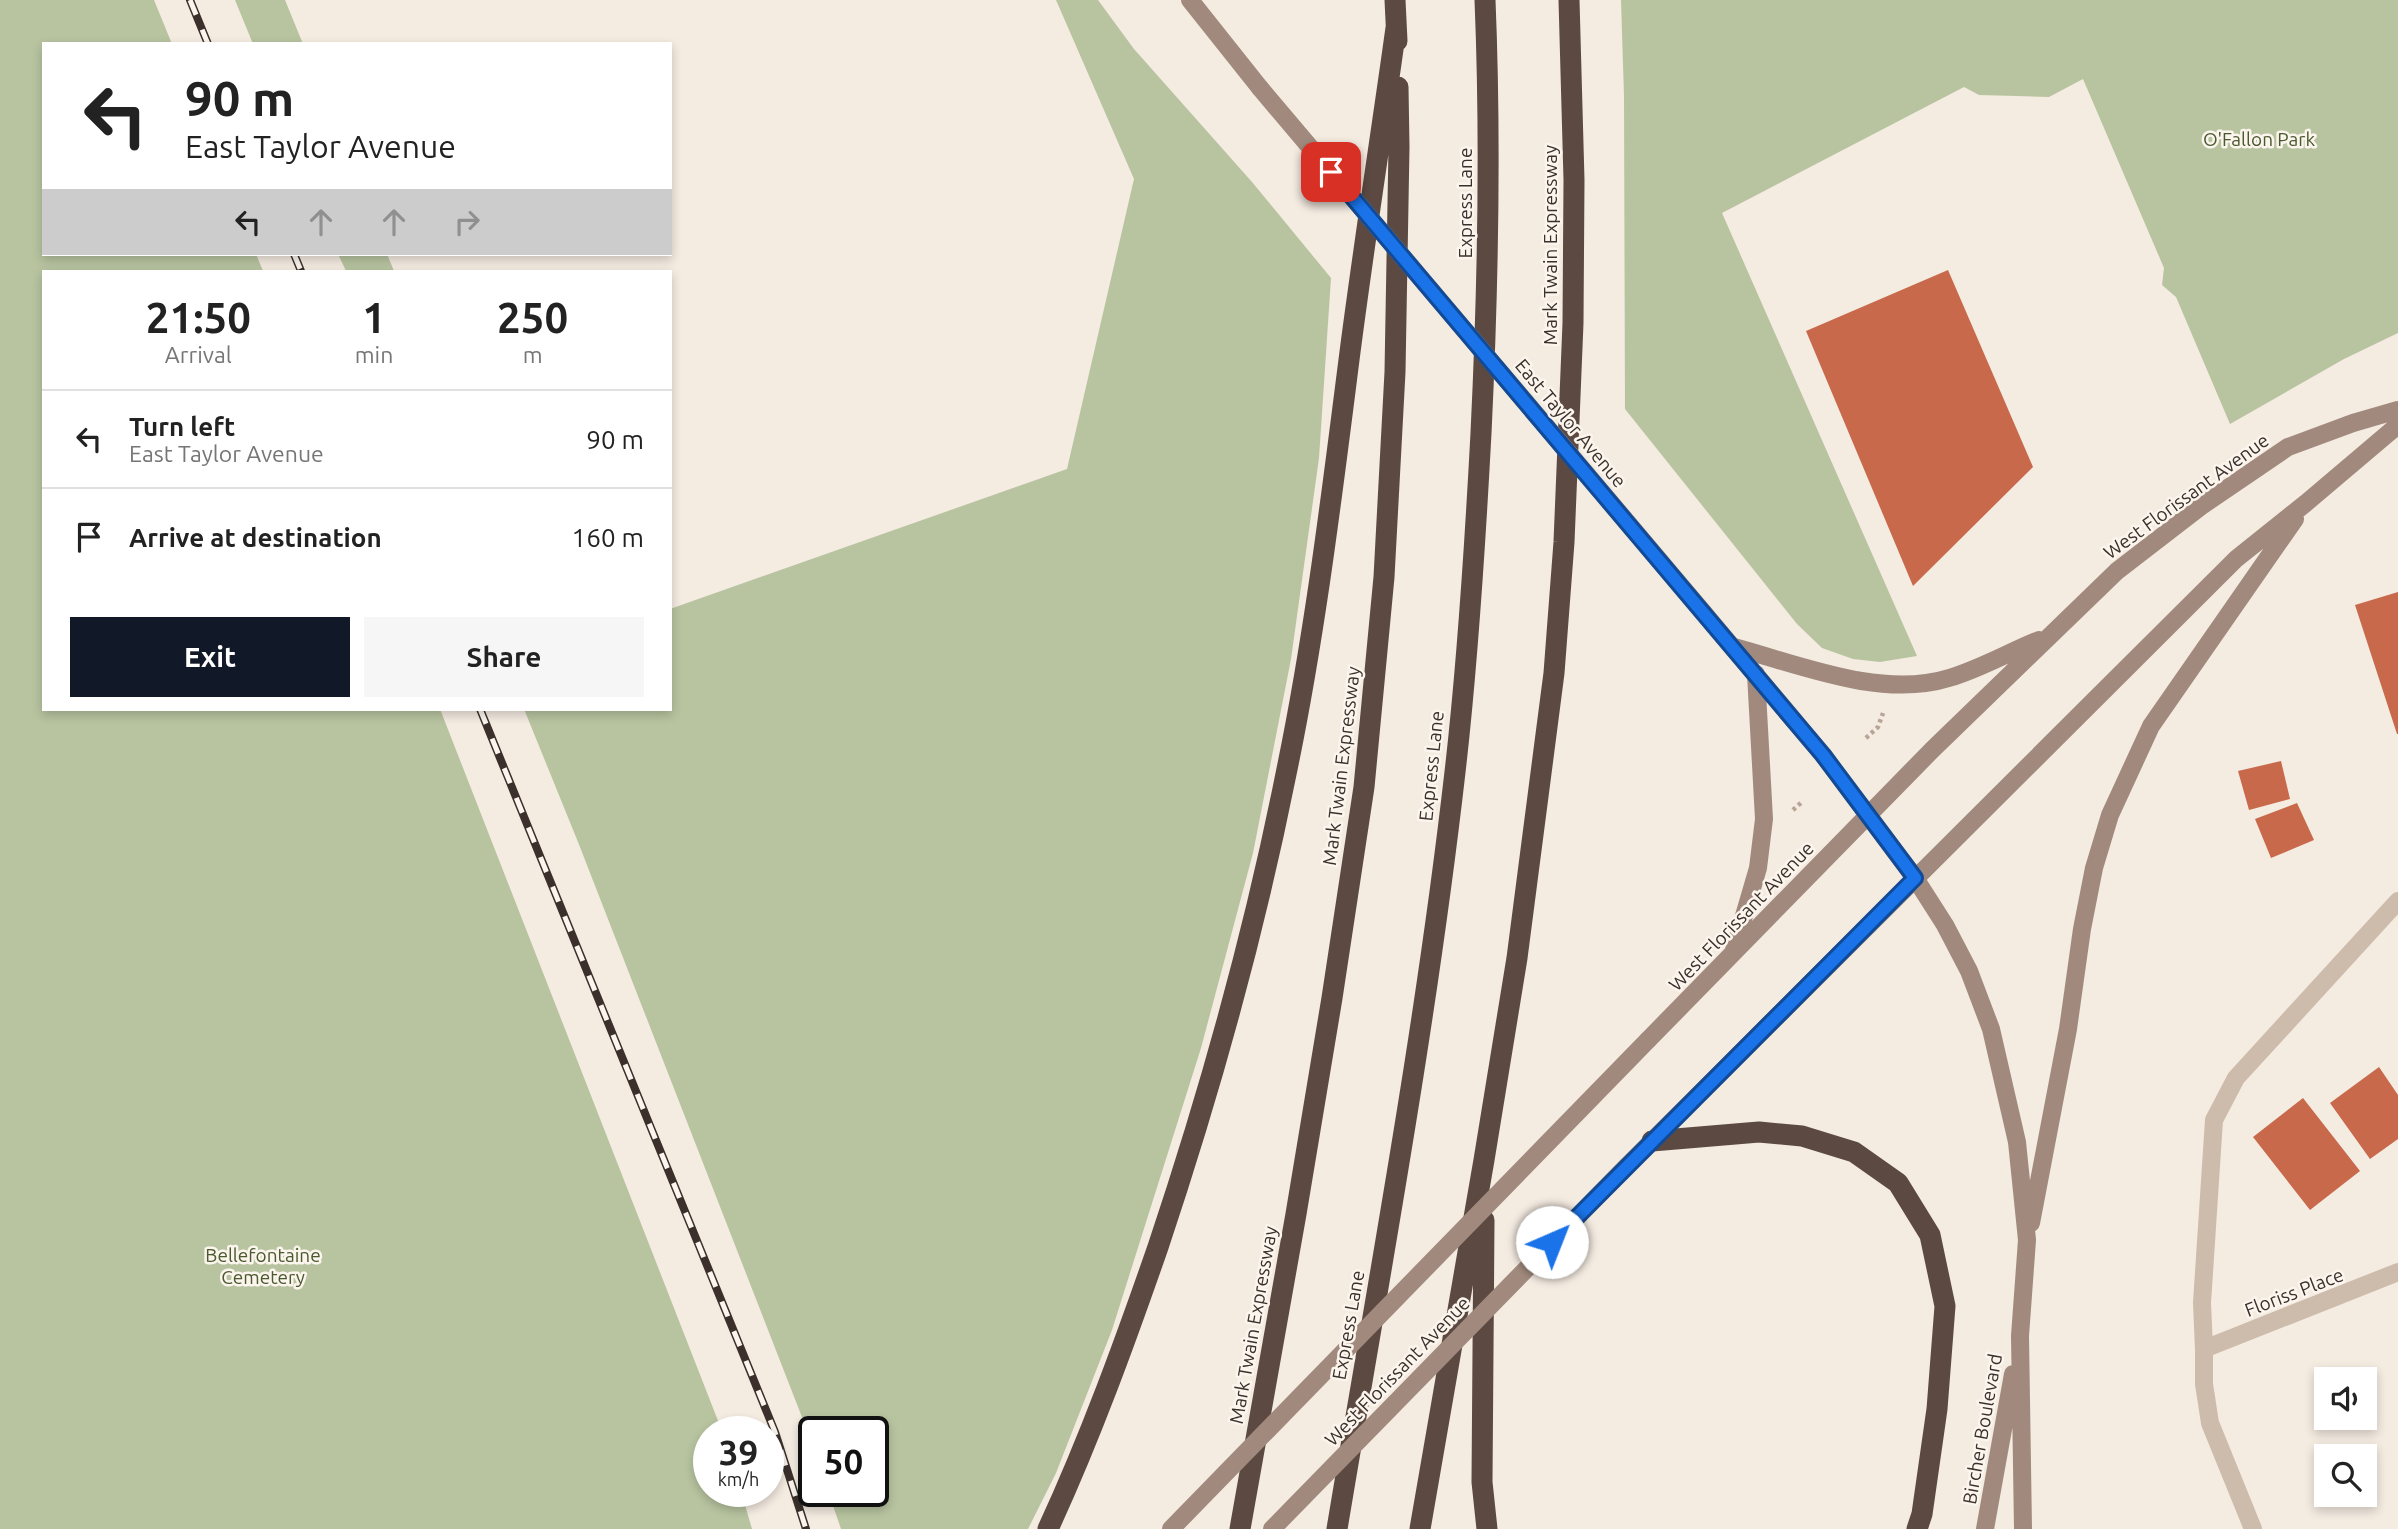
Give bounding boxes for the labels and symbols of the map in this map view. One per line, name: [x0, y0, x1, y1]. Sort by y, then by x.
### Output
park label: O'Fallon Park: [2203, 128, 2315, 150]
pin: [1301, 142, 1361, 202]
street label: Mark Twain Expressway: [1539, 145, 1561, 345]
street label: Express Lane: [1454, 148, 1476, 258]
street label: East Taylor Avenue: [1511, 354, 1631, 492]
street label: West Florissant Avenue: [2099, 429, 2273, 563]
street label: Mark Twain Expressway: [1318, 665, 1364, 867]
street label: Express Lane: [1414, 710, 1448, 822]
street label: West Florissant Avenue: [1664, 837, 1818, 995]
position arrow: [1515, 1205, 1589, 1279]
street label: Mark Twain Expressway: [1225, 1224, 1281, 1426]
park label: Bellefontaine Cemetery: [205, 1244, 321, 1288]
street label: Floriss Place: [2241, 1263, 2347, 1321]
street label: Express Lane: [1328, 1268, 1368, 1382]
street label: West Florissant Avenue: [1320, 1292, 1474, 1450]
street label: Bircher Boulevard: [1958, 1352, 2006, 1506]
speed limit sign: 50: [798, 1416, 889, 1507]

